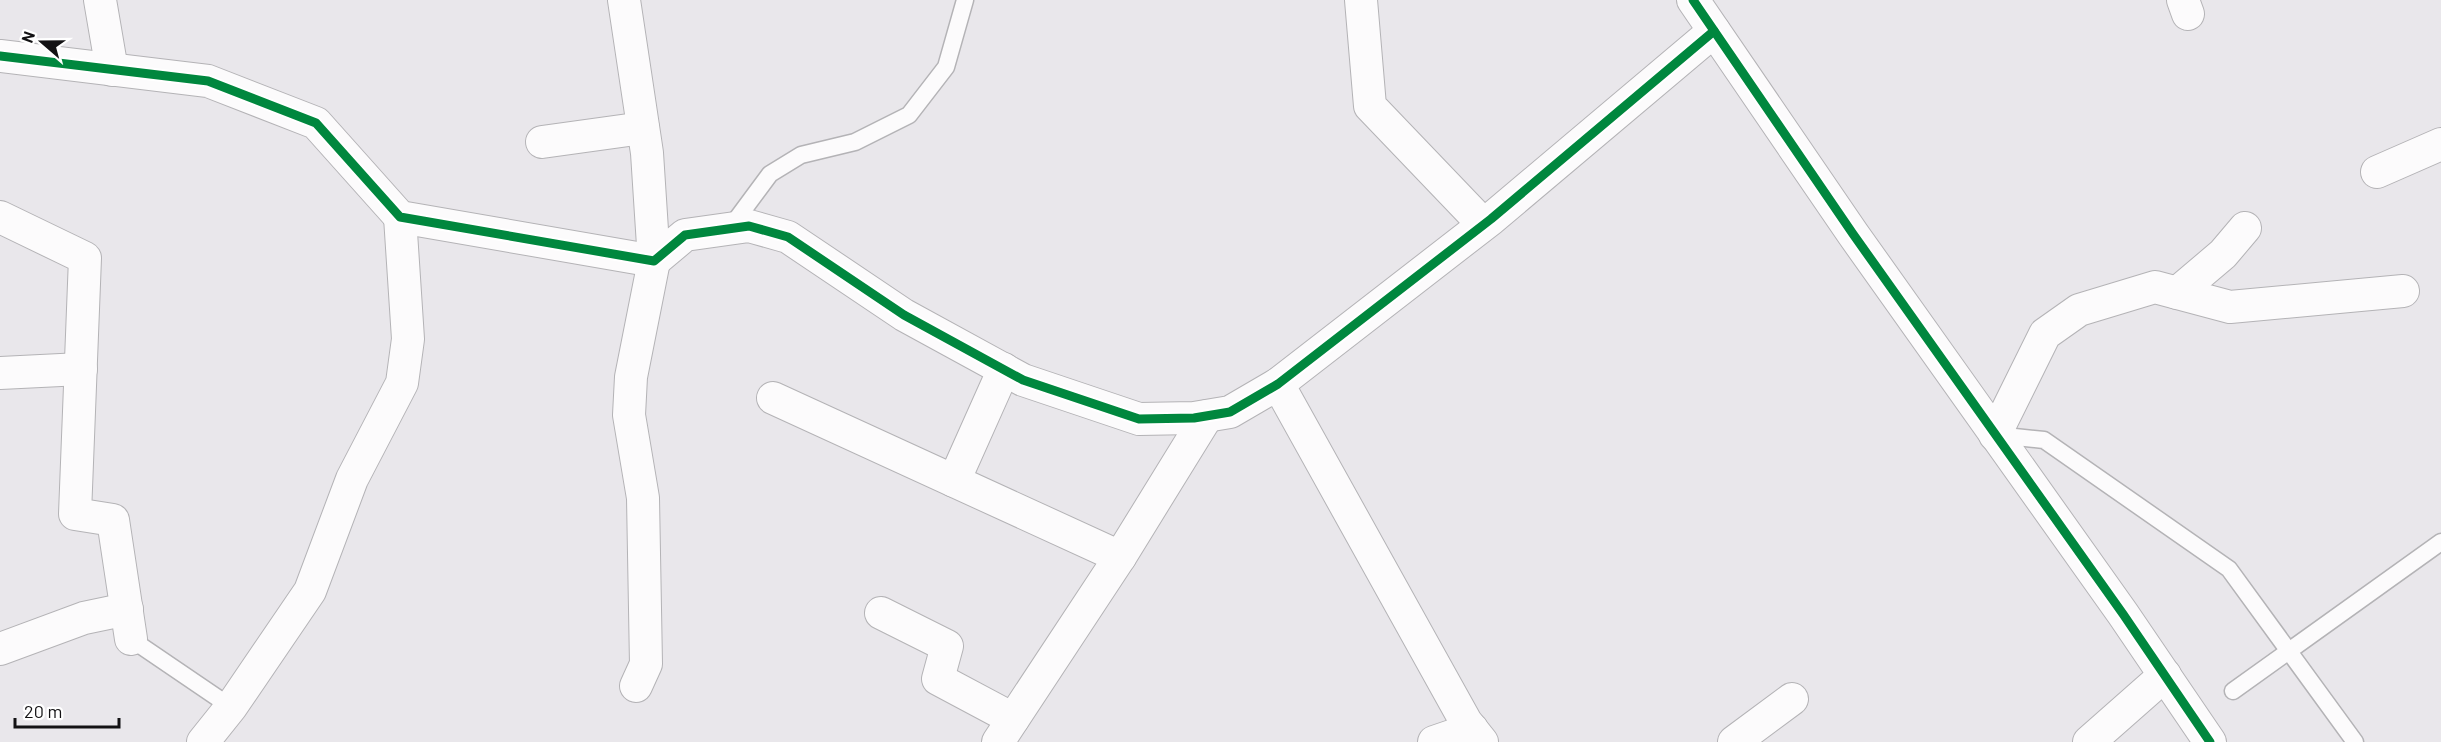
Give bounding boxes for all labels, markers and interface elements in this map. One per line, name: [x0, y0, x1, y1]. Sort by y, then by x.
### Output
north arrow: [12, 12, 72, 72]
text: N: [17, 28, 38, 45]
scale bar: [15, 691, 118, 729]
text: 20 m: [24, 700, 62, 722]

